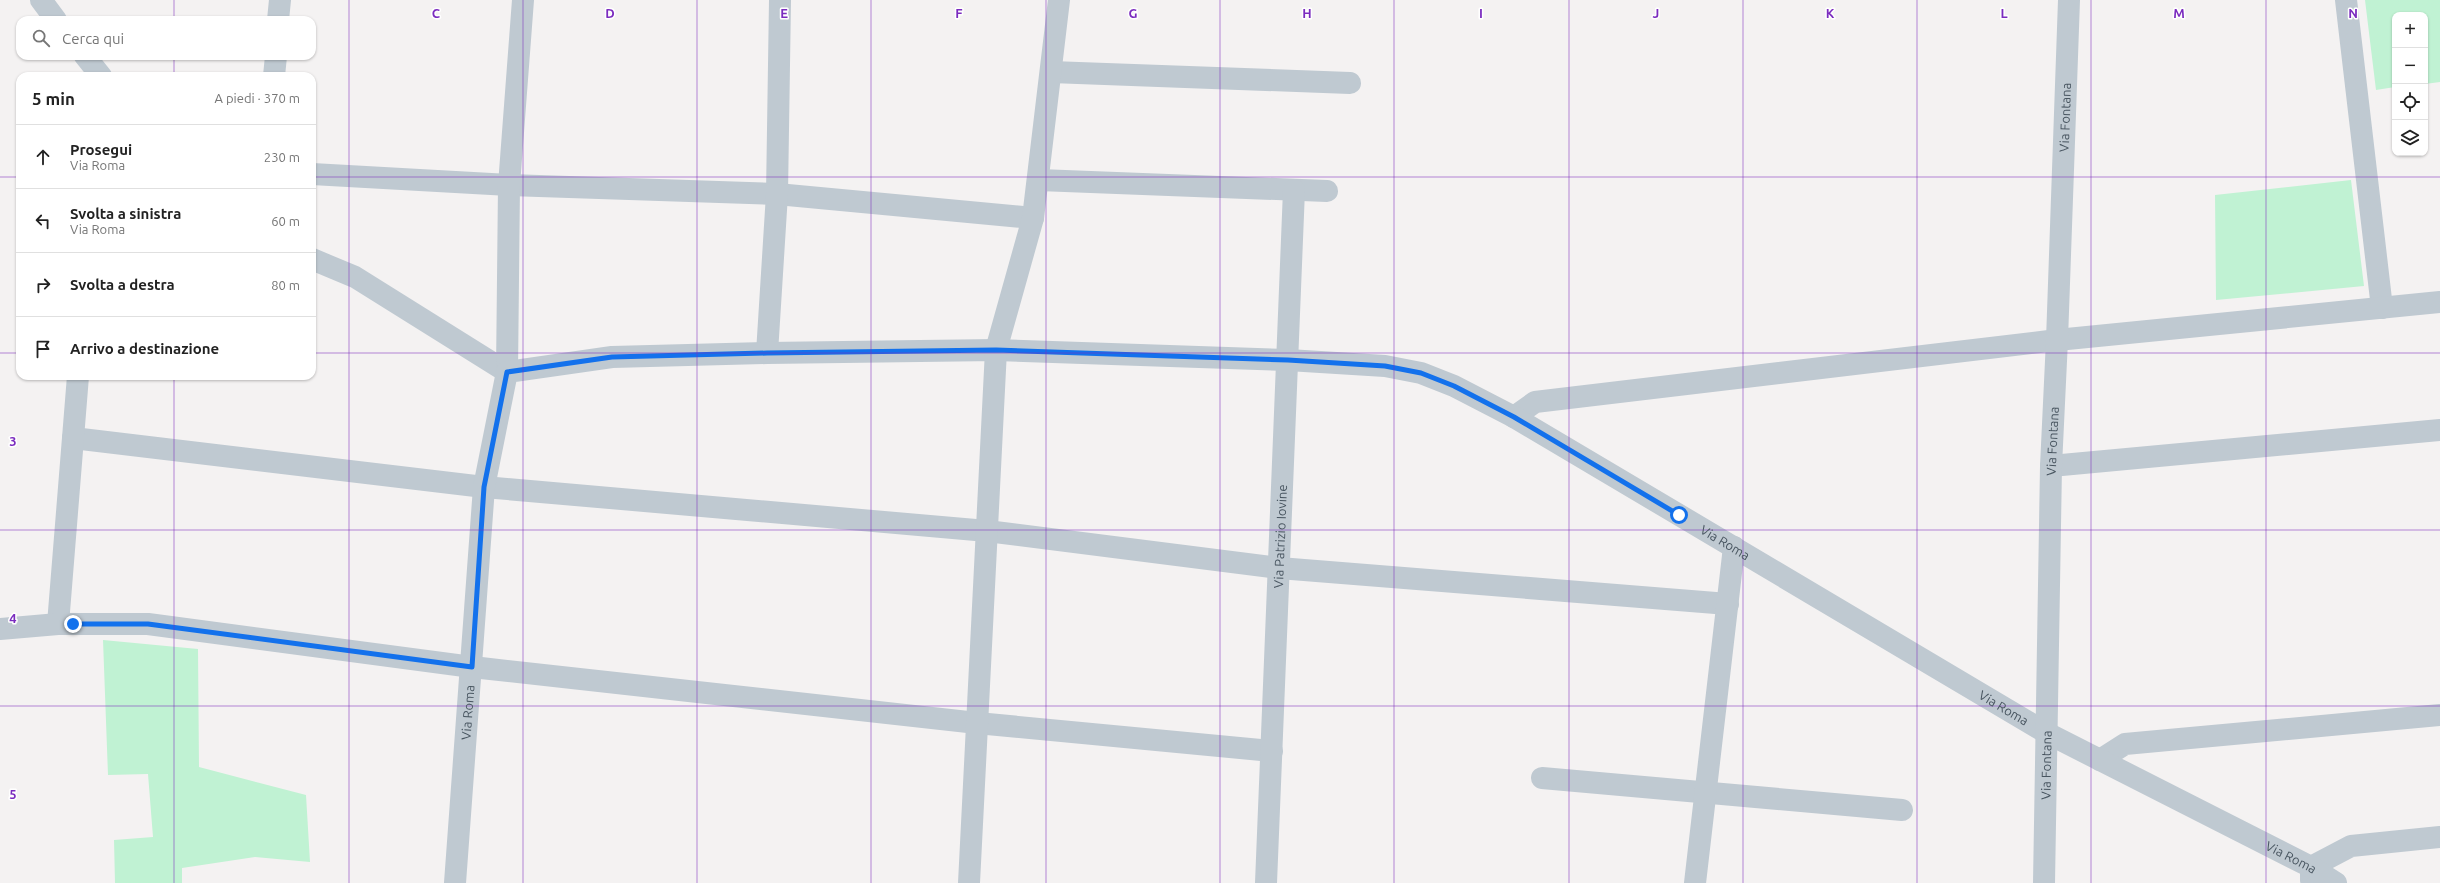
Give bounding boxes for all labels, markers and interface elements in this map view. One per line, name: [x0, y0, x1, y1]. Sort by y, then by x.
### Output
text: C: [432, 6, 441, 20]
text: D: [605, 6, 615, 20]
text: E: [780, 6, 788, 20]
text: F: [955, 6, 963, 20]
text: G: [1129, 6, 1138, 20]
text: H: [1302, 6, 1312, 20]
text: I: [1479, 6, 1483, 20]
text: J: [1653, 6, 1659, 20]
text: K: [1826, 6, 1835, 20]
text: L: [2000, 6, 2008, 20]
text: M: [2173, 6, 2185, 20]
text: N: [2348, 6, 2358, 20]
map controls: [2392, 12, 2428, 156]
button: +: [2392, 12, 2428, 48]
search box: [16, 16, 316, 60]
icon: search: [30, 27, 52, 49]
text: Cerca qui: [62, 30, 124, 47]
button: −: [2392, 48, 2428, 84]
street label: Via Fontana: [2057, 82, 2073, 152]
button: locate: [2392, 84, 2428, 120]
text: 5 min: [32, 89, 75, 108]
text: A piedi · 370 m: [215, 91, 300, 105]
button: layers: [2392, 120, 2428, 156]
text: Prosegui: [70, 141, 132, 158]
icon: ahead: [32, 146, 54, 168]
text: 230 m: [264, 150, 300, 164]
text: Via Roma: [70, 158, 125, 172]
text: Svolta a sinistra: [70, 205, 181, 222]
icon: left: [32, 210, 54, 232]
text: 60 m: [271, 214, 300, 228]
text: Via Roma: [70, 222, 125, 236]
icon: right: [32, 274, 54, 296]
text: Svolta a destra: [70, 276, 175, 293]
text: 80 m: [271, 278, 300, 292]
icon: arrive: [32, 338, 54, 360]
text: Arrivo a destinazione: [70, 340, 219, 357]
street label: Via Fontana: [2044, 406, 2061, 476]
text: 3: [9, 434, 17, 448]
street label: Via Patrizio Iovine: [1271, 484, 1289, 588]
route start: [1670, 506, 1688, 524]
street label: Via Roma: [1698, 522, 1752, 562]
text: 4: [9, 611, 17, 625]
route end: [64, 615, 82, 633]
street label: Via Roma: [458, 684, 476, 740]
street label: Via Roma: [1977, 687, 2031, 728]
street label: Via Fontana: [2038, 730, 2054, 800]
text: 5: [9, 787, 17, 801]
street label: Via Roma: [2263, 838, 2319, 876]

